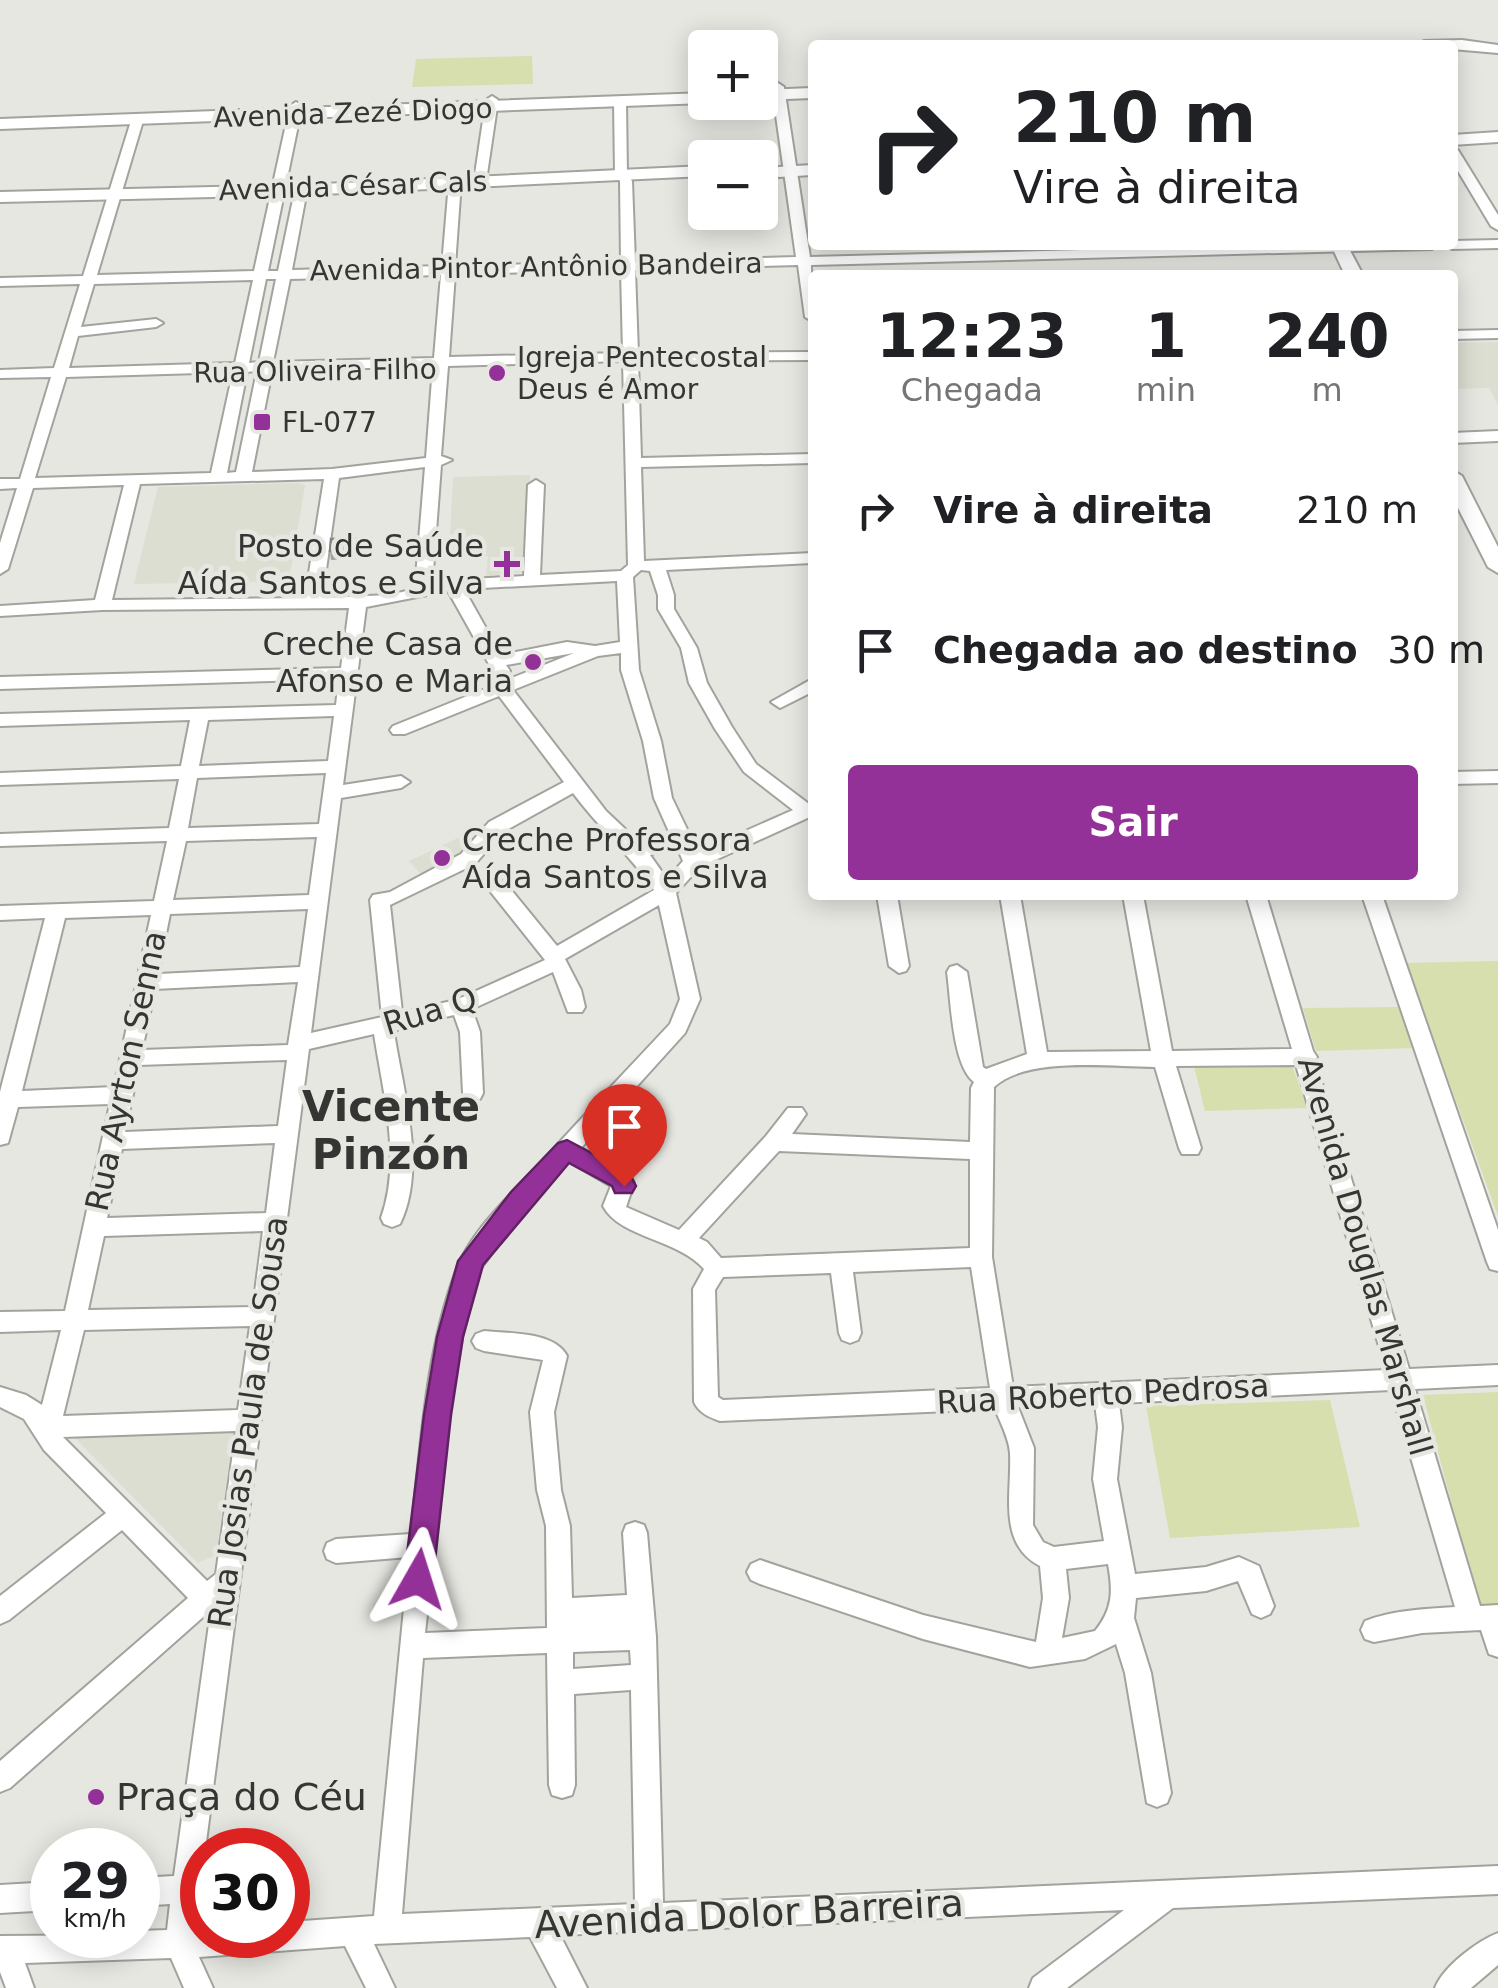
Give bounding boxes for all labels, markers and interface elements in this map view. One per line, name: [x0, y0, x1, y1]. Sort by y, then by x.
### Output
map controls: [688, 30, 778, 230]
button: +: [688, 30, 778, 120]
text: 210 m: [1013, 77, 1256, 159]
icon: right: [848, 80, 978, 210]
street label: Avenida Zezé Diogo: [213, 92, 493, 134]
button: −: [688, 140, 778, 230]
text: Vire à direita: [1013, 161, 1301, 214]
street label: Avenida César Cals: [218, 165, 488, 207]
street label: Avenida Pintor Antônio Bandeira: [309, 247, 763, 287]
text: 12:23: [876, 301, 1067, 371]
text: 1: [1145, 301, 1187, 371]
text: 240: [1264, 301, 1390, 371]
place label: Igreja Pentecostal Deus é Amor: [517, 341, 767, 406]
street label: Rua Oliveira Filho: [193, 352, 437, 390]
marker: Igreja Pentecostal Deus é Amor: [486, 362, 508, 384]
text: Chegada: [901, 371, 1043, 409]
text: min: [1136, 371, 1196, 409]
text: m: [1311, 371, 1343, 409]
place label: FL-077: [282, 406, 377, 439]
marker: FL-077: [251, 411, 273, 433]
icon: right: [848, 483, 903, 538]
text: Vire à direita: [933, 488, 1213, 532]
text: 210 m: [1296, 488, 1418, 532]
place label: Posto de Saúde Aída Santos e Silva: [177, 527, 484, 602]
marker: Posto de Saúde Aída Santos e Silva: [494, 551, 520, 577]
icon: arrive: [848, 623, 903, 678]
place label: Creche Casa de Afonso e Maria: [262, 625, 513, 700]
text: Chegada ao destino: [933, 628, 1358, 672]
text: 30 m: [1388, 628, 1485, 672]
marker: Creche Casa de Afonso e Maria: [522, 651, 544, 673]
button: Sair: [848, 765, 1418, 880]
place label: Creche Professora Aída Santos e Silva: [462, 821, 769, 896]
marker: Creche Professora Aída Santos e Silva: [431, 847, 453, 869]
street label: Rua Ayrton Senna: [78, 927, 174, 1215]
street label: Rua Q: [379, 979, 481, 1043]
street label: Avenida Douglas Marshall: [1290, 1052, 1440, 1460]
district label: Vicente Pinzón: [302, 1082, 480, 1179]
pin: [582, 1084, 667, 1187]
icon: arrive: [597, 1099, 652, 1154]
street label: Rua Josias Paula de Sousa: [200, 1214, 296, 1630]
street label: Rua Roberto Pedrosa: [936, 1366, 1270, 1422]
position arrow: [366, 1527, 470, 1631]
place label: Praça do Céu: [116, 1775, 367, 1819]
marker: Praça do Céu: [85, 1786, 107, 1808]
speed limit sign: 30: [180, 1828, 310, 1958]
text: 29: [60, 1852, 130, 1910]
street label: Avenida Dolor Barreira: [533, 1881, 965, 1947]
text: km/h: [63, 1904, 127, 1933]

